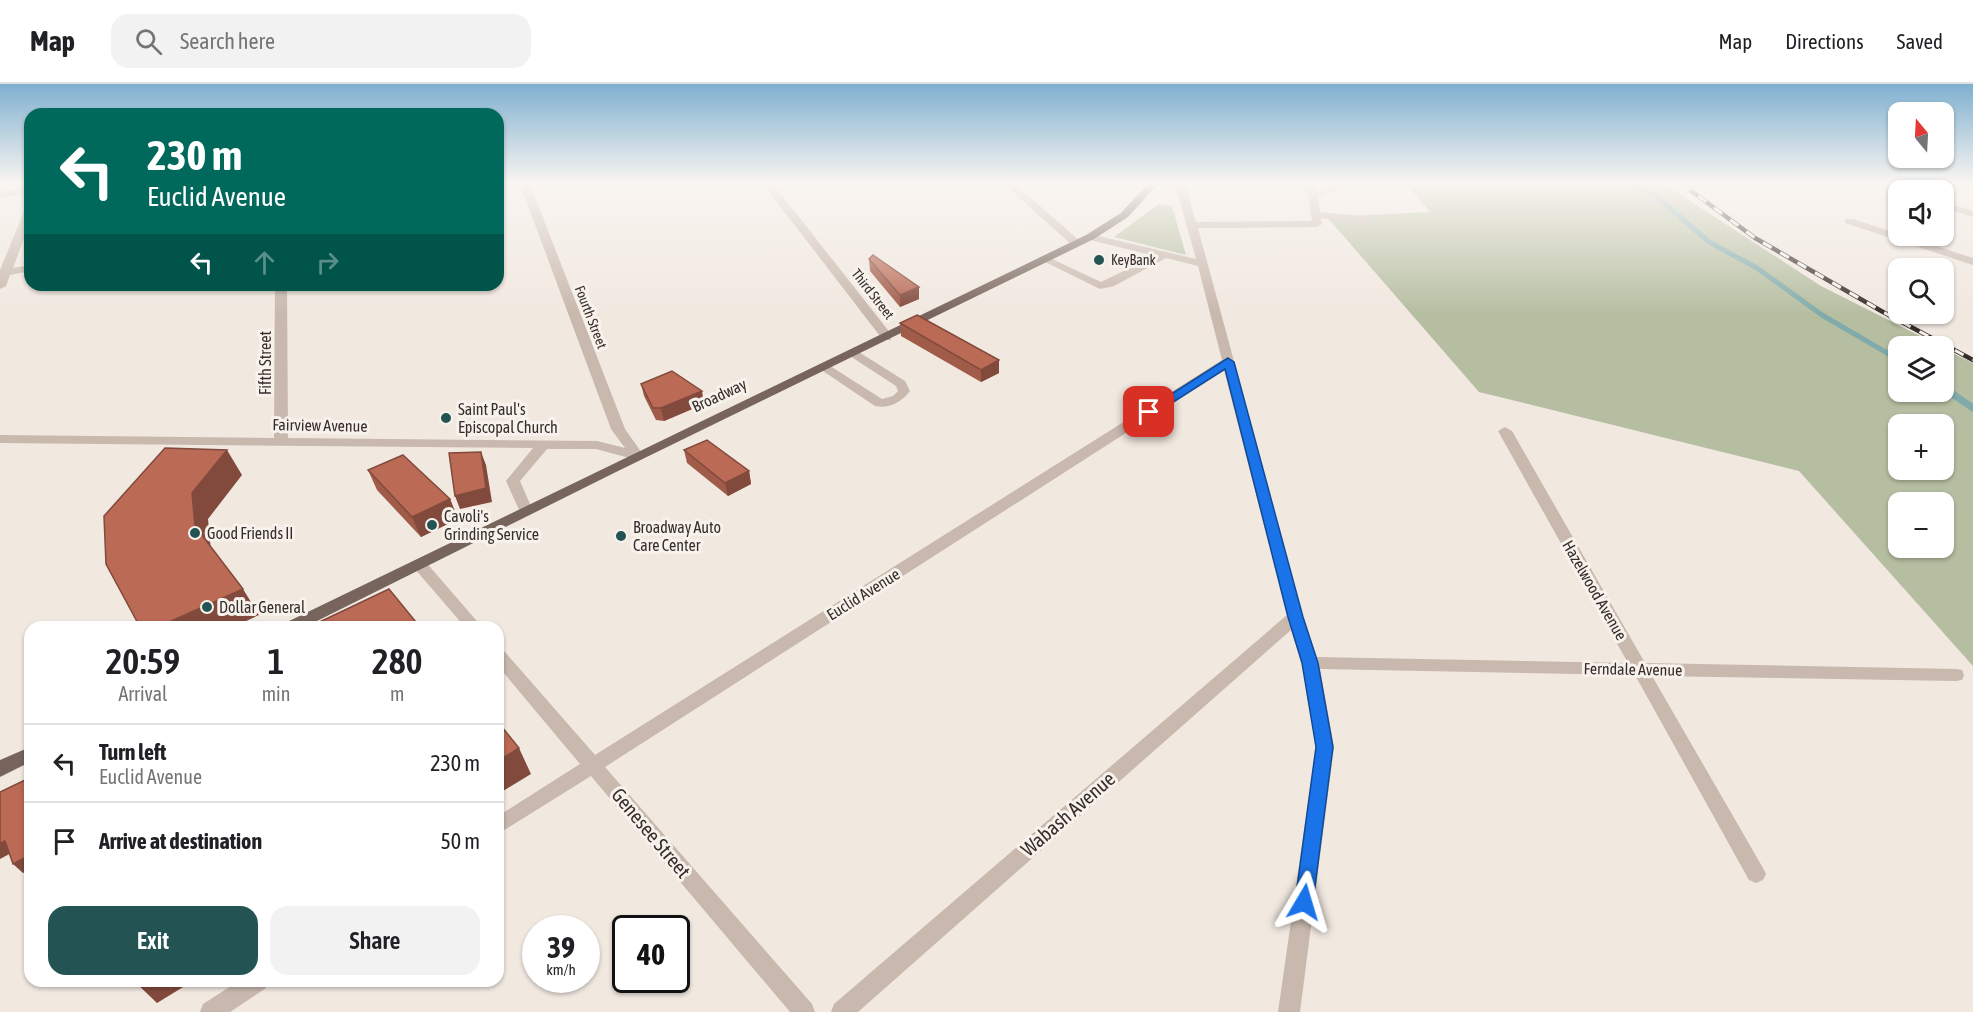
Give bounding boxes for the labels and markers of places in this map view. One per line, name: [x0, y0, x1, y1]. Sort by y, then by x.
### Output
place label: KeyBank: [1111, 252, 1156, 268]
marker: KeyBank: [1092, 253, 1106, 267]
pin: [1123, 386, 1174, 437]
place label: Saint Paul's Episcopal Church: [458, 400, 558, 437]
marker: Saint Paul's Episcopal Church: [439, 411, 453, 425]
place label: Cavoli's Grinding Service: [444, 507, 539, 544]
marker: Cavoli's Grinding Service: [425, 518, 439, 532]
place label: Broadway Auto Care Center: [633, 518, 721, 554]
place label: Good Friends II: [207, 524, 293, 542]
marker: Good Friends II: [188, 526, 202, 540]
marker: Broadway Auto Care Center: [614, 529, 628, 543]
place label: Dollar General: [219, 598, 306, 616]
marker: Dollar General: [200, 600, 214, 614]

